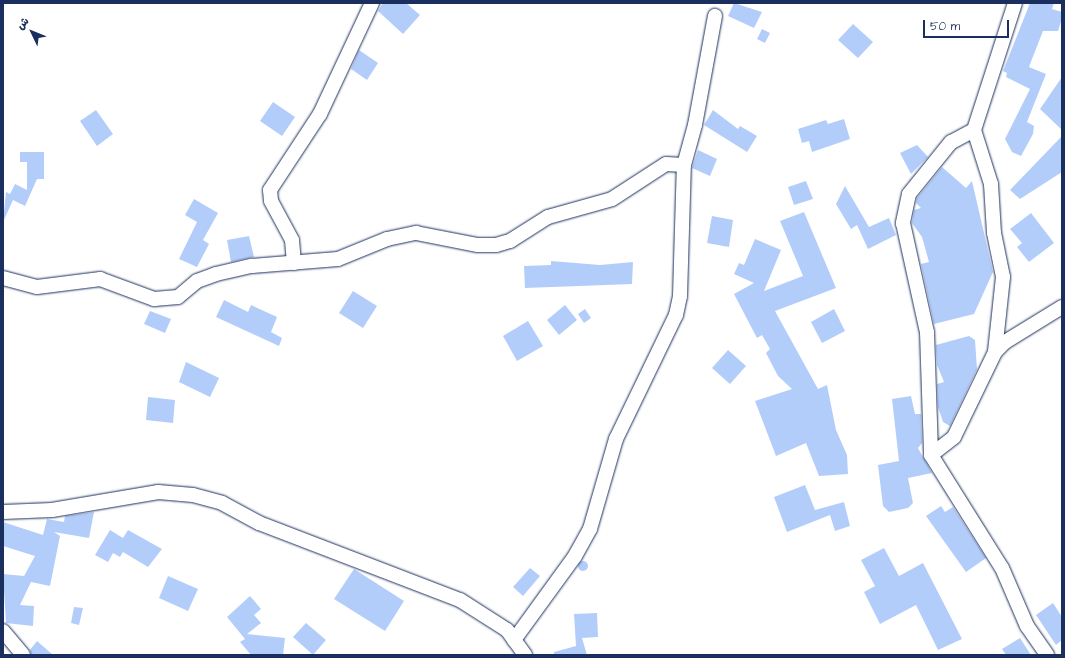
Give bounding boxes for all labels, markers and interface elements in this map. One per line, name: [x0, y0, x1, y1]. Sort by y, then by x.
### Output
north arrow: [12, 12, 52, 52]
scale bar: [925, 12, 1011, 38]
text: ش: [13, 14, 32, 33]
text: 50 m: [930, 18, 960, 35]

